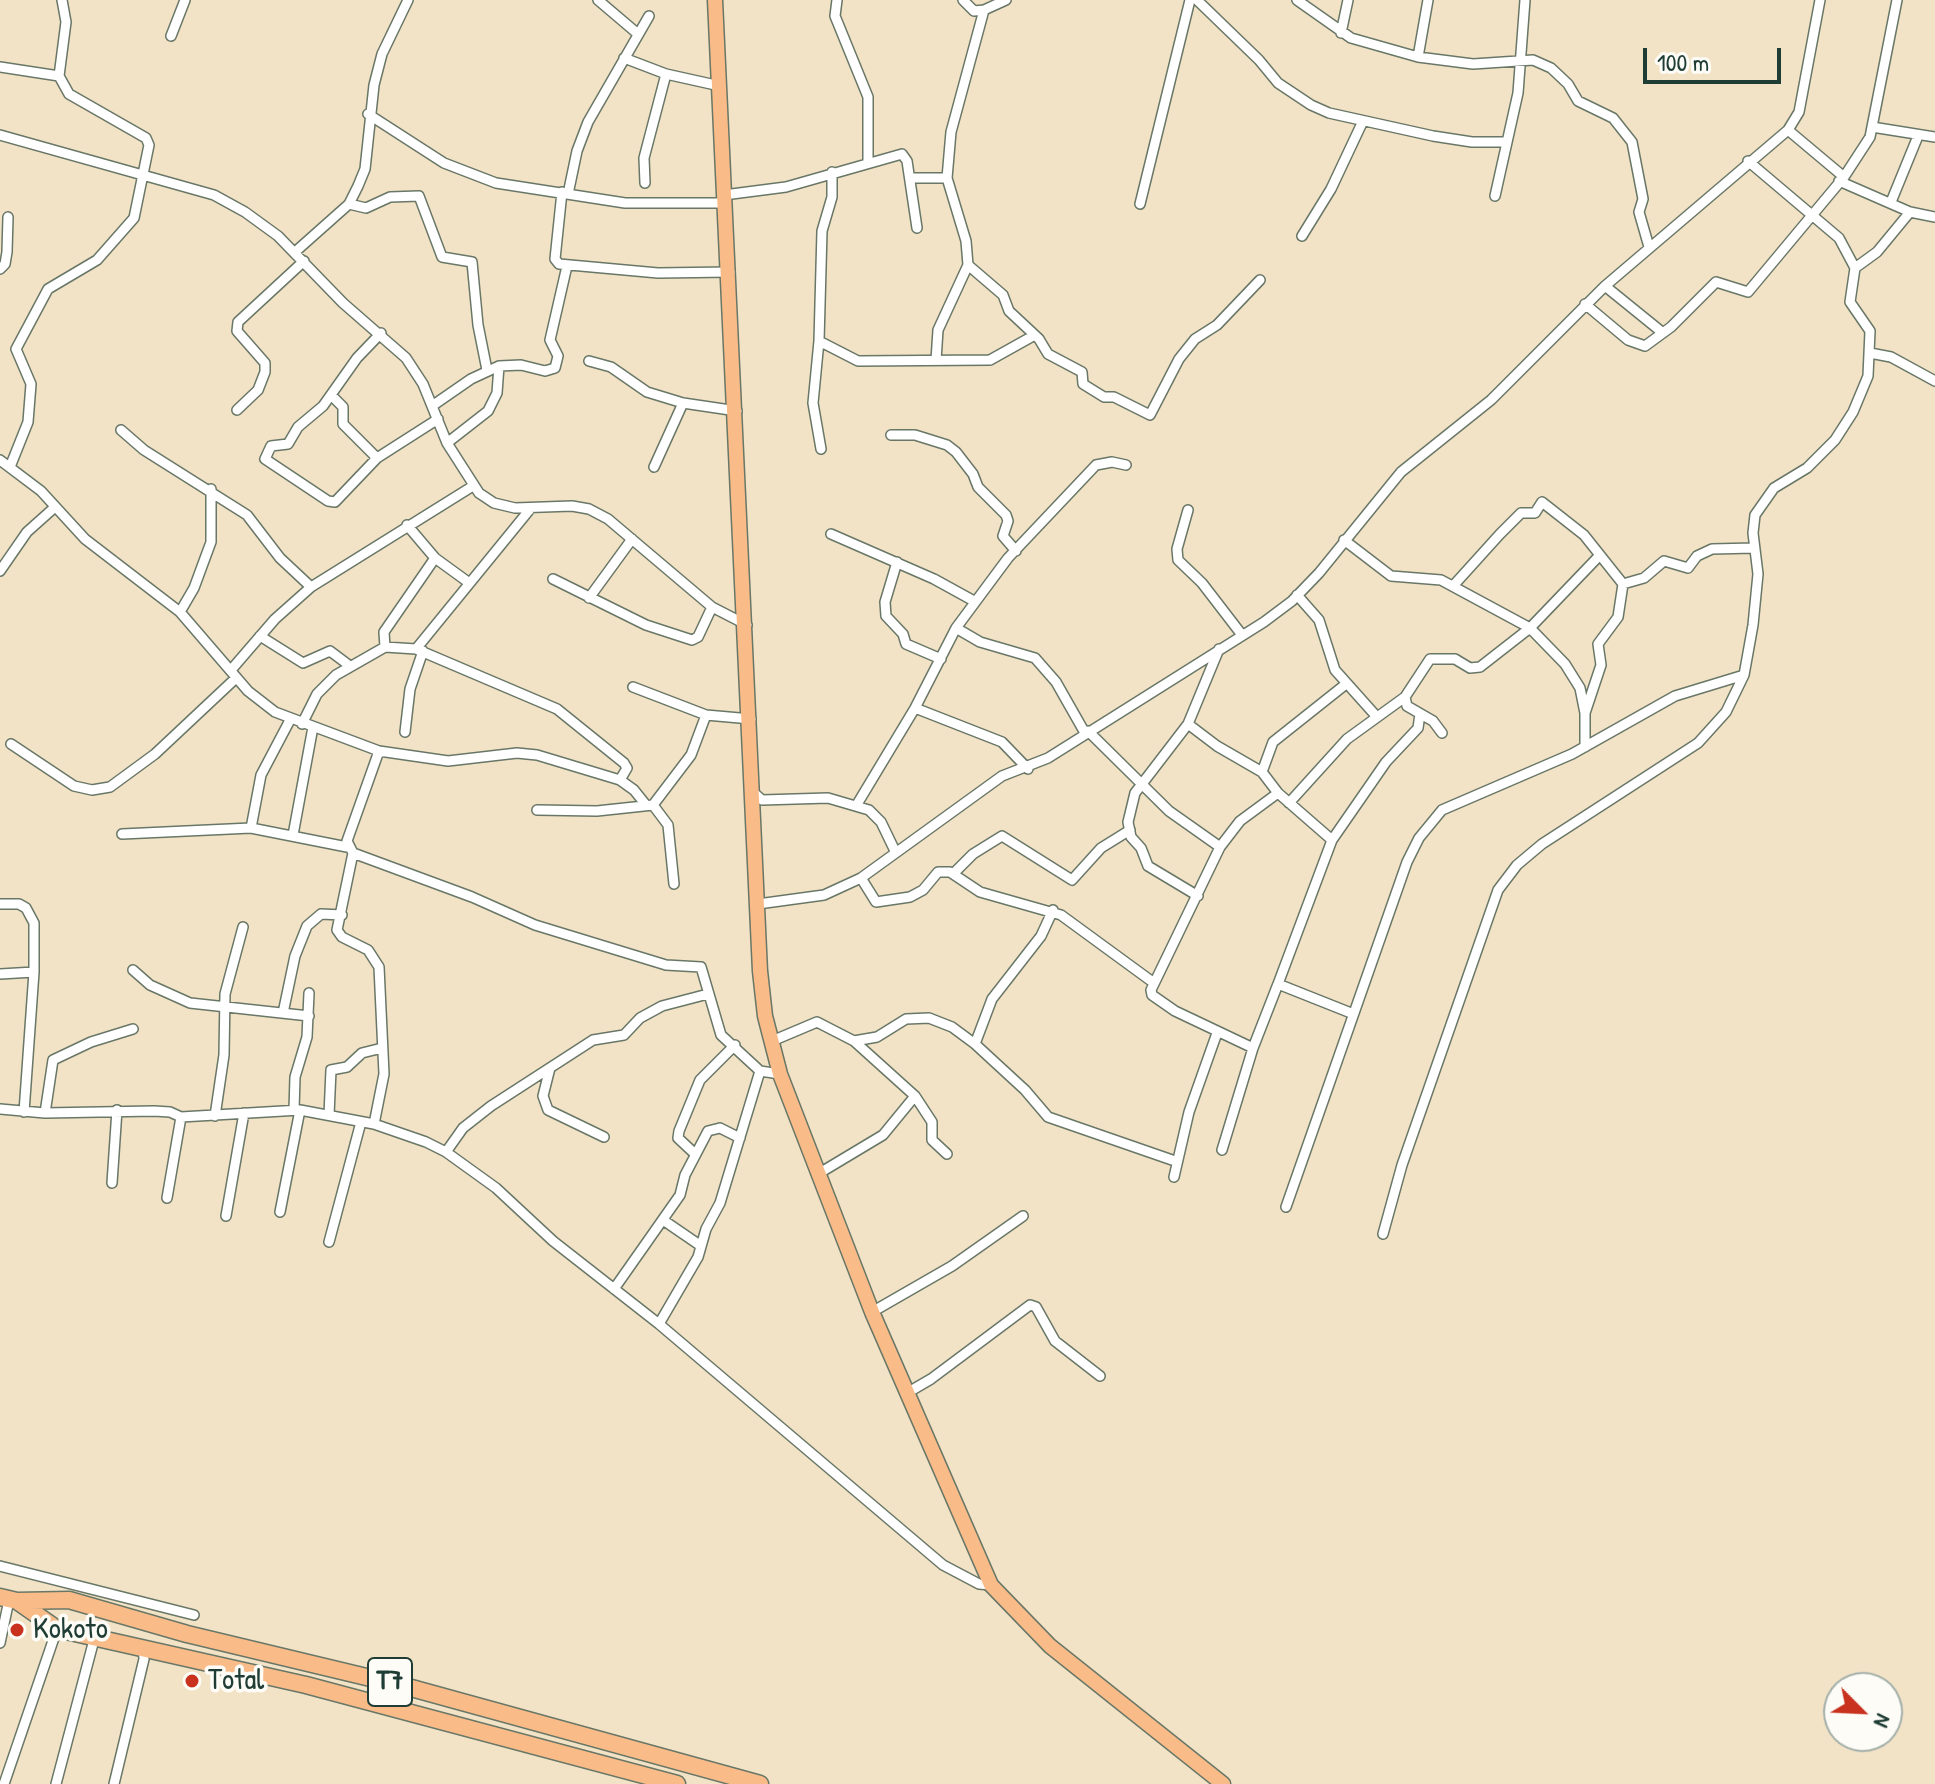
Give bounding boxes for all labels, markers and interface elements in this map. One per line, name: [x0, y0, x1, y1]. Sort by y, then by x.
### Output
scale bar: [1647, 32, 1785, 82]
text: 100 m: [1657, 46, 1709, 78]
place label: Kokoto: [33, 1612, 108, 1648]
marker: Kokoto: [8, 1621, 26, 1639]
road number: T7: [368, 1658, 412, 1706]
place label: Total: [208, 1663, 264, 1699]
marker: Total: [183, 1672, 201, 1690]
north arrow: [1823, 1672, 1903, 1752]
text: N: [1867, 1709, 1899, 1732]

